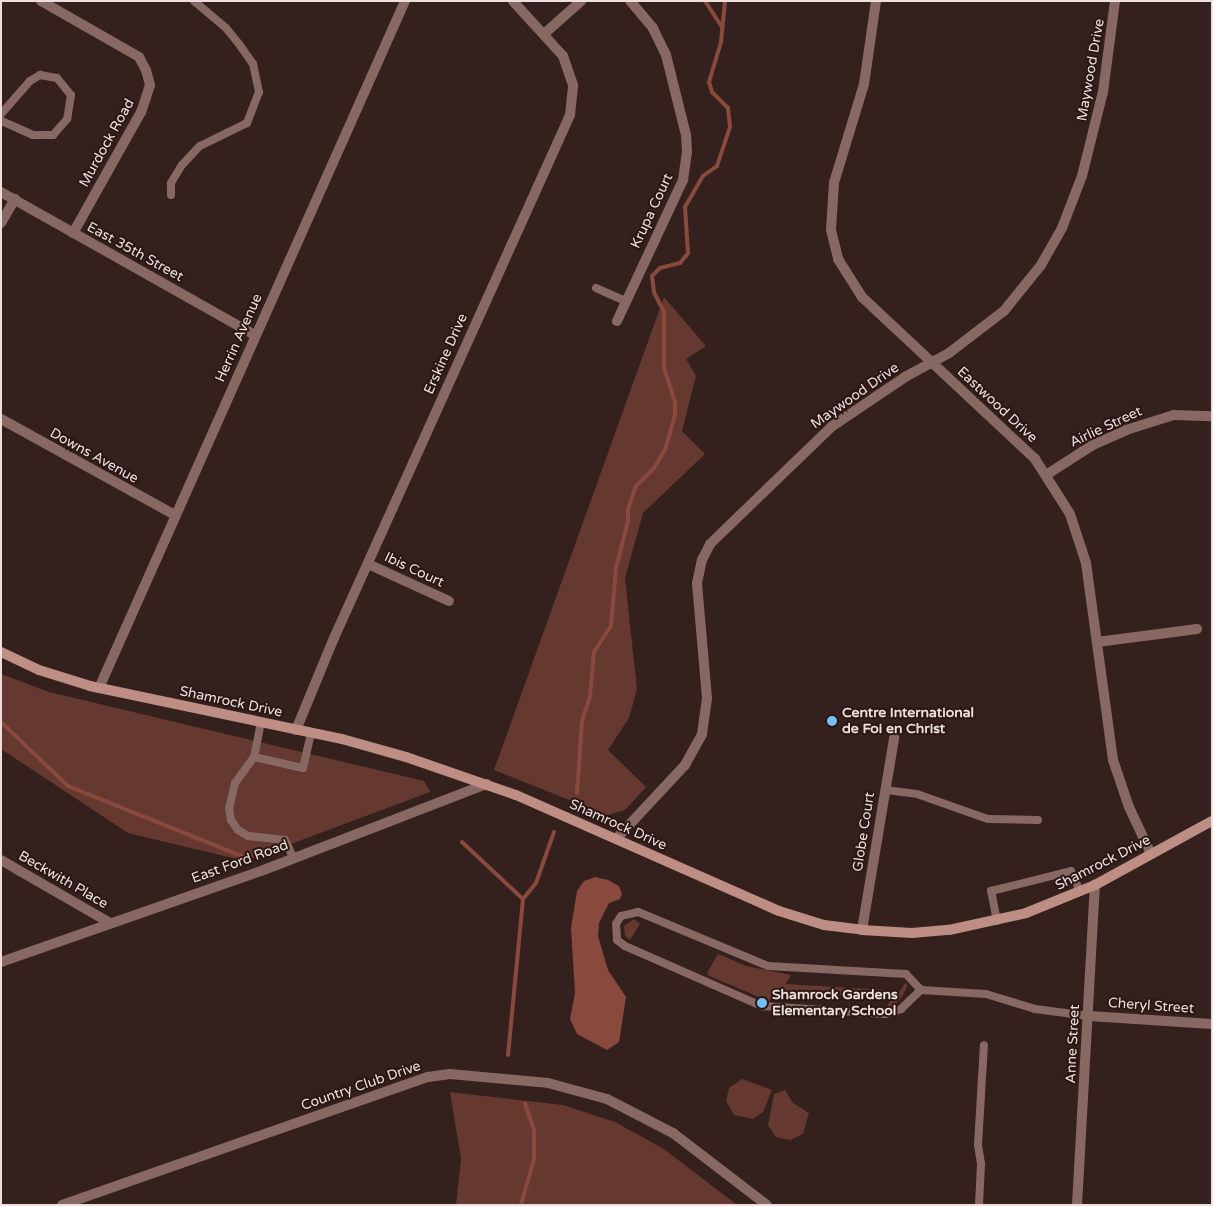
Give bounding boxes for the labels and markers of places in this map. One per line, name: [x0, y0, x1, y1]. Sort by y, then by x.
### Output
place label: Centre International de Foi en Christ: [842, 705, 974, 738]
marker: Centre International de Foi en Christ: [826, 715, 838, 727]
place label: Shamrock Gardens Elementary School: [772, 987, 898, 1020]
marker: Shamrock Gardens Elementary School: [756, 997, 768, 1009]

